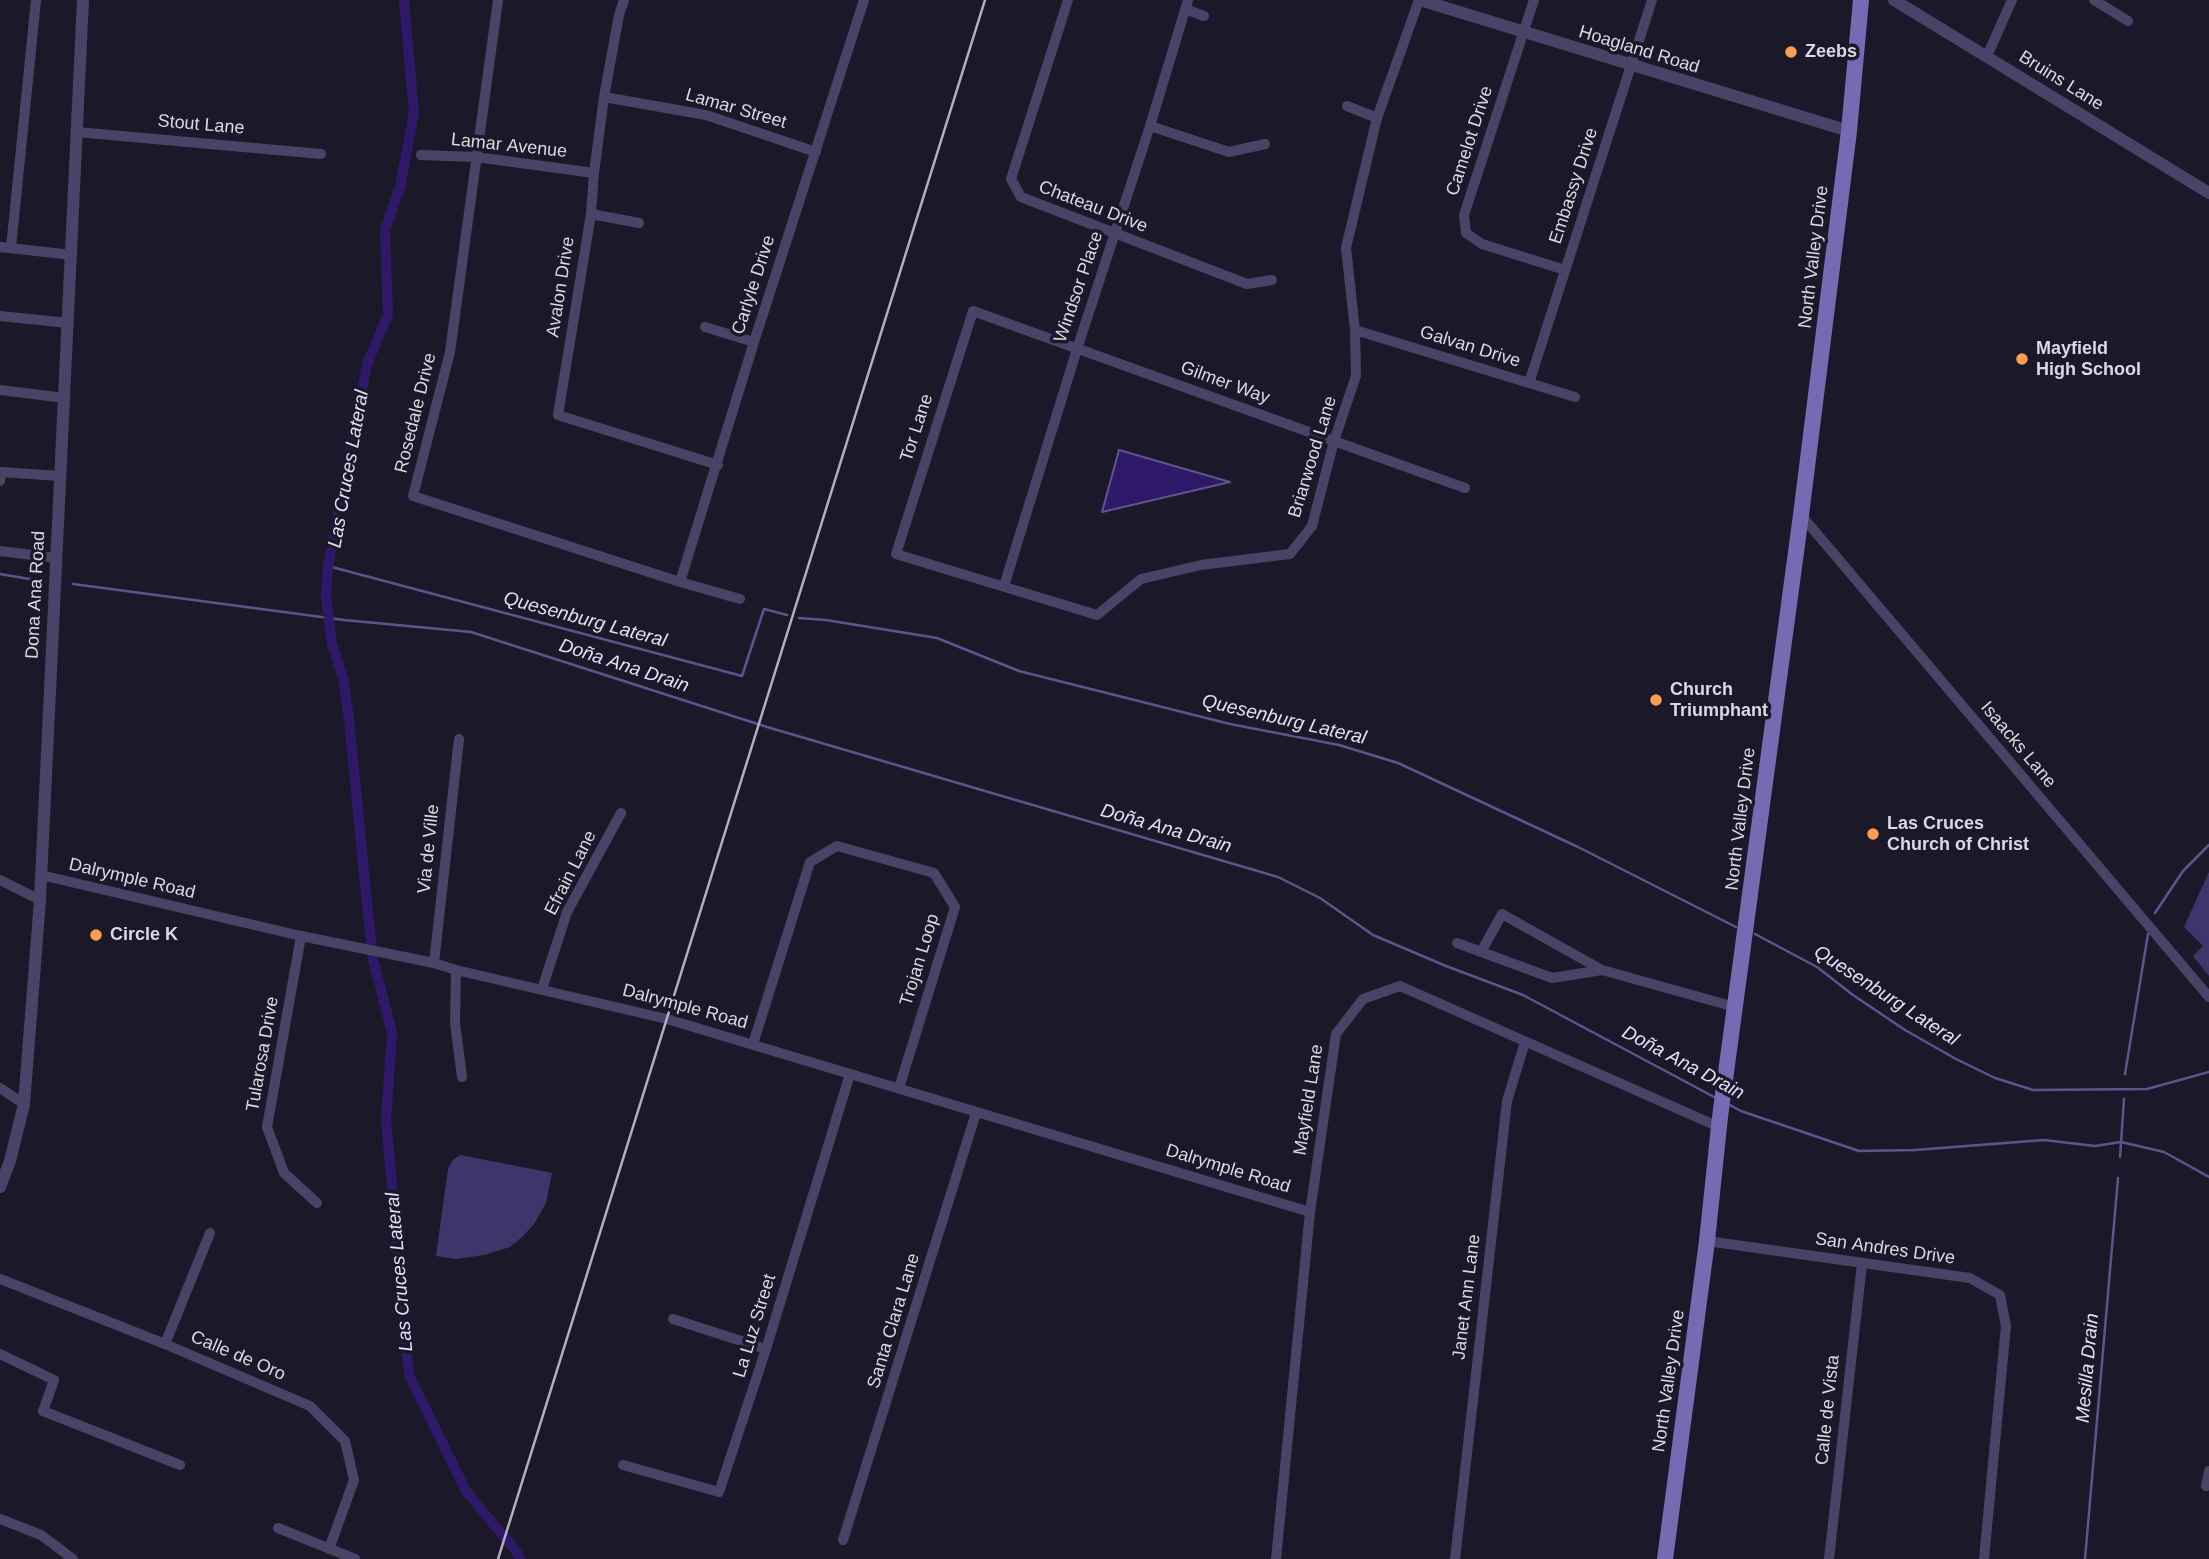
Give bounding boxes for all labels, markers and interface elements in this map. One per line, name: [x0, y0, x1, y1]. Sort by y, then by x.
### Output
street label: Hoagland Road: [1576, 21, 1702, 79]
place label: Zeebs: [1805, 41, 1857, 63]
marker: Zeebs: [1783, 44, 1799, 60]
street label: Bruins Lane: [2015, 46, 2107, 116]
street label: Camelot Drive: [1442, 83, 1498, 199]
street label: Lamar Street: [683, 84, 789, 134]
street label: Stout Lane: [157, 110, 245, 140]
street label: Embassy Drive: [1545, 125, 1603, 247]
street label: Lamar Avenue: [450, 129, 568, 163]
street label: Chateau Drive: [1035, 176, 1151, 238]
street label: North Valley Drive: [1795, 184, 1833, 330]
street label: Windsor Place: [1050, 229, 1108, 345]
street label: Carlyle Drive: [728, 233, 780, 337]
street label: Avalon Drive: [542, 235, 580, 339]
street label: Galvan Drive: [1417, 321, 1523, 373]
place label: Mayfield High School: [2036, 338, 2141, 380]
street label: Rosedale Drive: [391, 351, 441, 475]
marker: Mayfield High School: [2014, 351, 2030, 367]
street label: Gilmer Way: [1177, 357, 1273, 409]
water label: Las Cruces Lateral: [324, 388, 374, 550]
street label: Tor Lane: [896, 391, 938, 465]
street label: Briarwood Lane: [1284, 394, 1342, 520]
street label: Dona Ana Road: [22, 530, 50, 660]
water label: Quesenburg Lateral: [501, 587, 669, 653]
water label: Doña Ana Drain: [556, 634, 692, 698]
place label: Church Triumphant: [1670, 679, 1768, 722]
water label: Quesenburg Lateral: [1200, 690, 1368, 750]
marker: Church Triumphant: [1648, 692, 1664, 708]
street label: Isaacks Lane: [1976, 697, 2060, 793]
street label: North Valley Drive: [1722, 746, 1760, 892]
water label: Doña Ana Drain: [1098, 799, 1234, 859]
street label: Via de Ville: [414, 803, 444, 895]
place label: Las Cruces Church of Christ: [1887, 813, 2029, 856]
marker: Las Cruces Church of Christ: [1865, 826, 1881, 842]
street label: Efrain Lane: [540, 827, 602, 919]
street label: Dalrymple Road: [67, 854, 197, 904]
street label: Trojan Loop: [896, 911, 944, 1009]
place label: Circle K: [110, 924, 178, 946]
marker: Circle K: [88, 927, 104, 943]
water label: Quesenburg Lateral: [1809, 941, 1963, 1051]
street label: Dalrymple Road: [620, 980, 750, 1034]
street label: Tularosa Drive: [242, 995, 284, 1113]
water label: Doña Ana Drain: [1618, 1021, 1748, 1105]
street label: Mayfield Lane: [1290, 1043, 1328, 1157]
street label: Dalrymple Road: [1163, 1140, 1293, 1198]
water label: Las Cruces Lateral: [382, 1192, 418, 1352]
street label: San Andres Drive: [1814, 1228, 1956, 1270]
street label: Janet Ann Lane: [1449, 1233, 1485, 1361]
street label: Santa Clara Lane: [863, 1251, 925, 1391]
street label: La Luz Street: [729, 1272, 781, 1380]
street label: North Valley Drive: [1648, 1308, 1690, 1454]
water label: Mesilla Drain: [2072, 1312, 2104, 1424]
street label: Calle de Oro: [187, 1326, 289, 1386]
street label: Calle de Vista: [1811, 1354, 1845, 1466]

